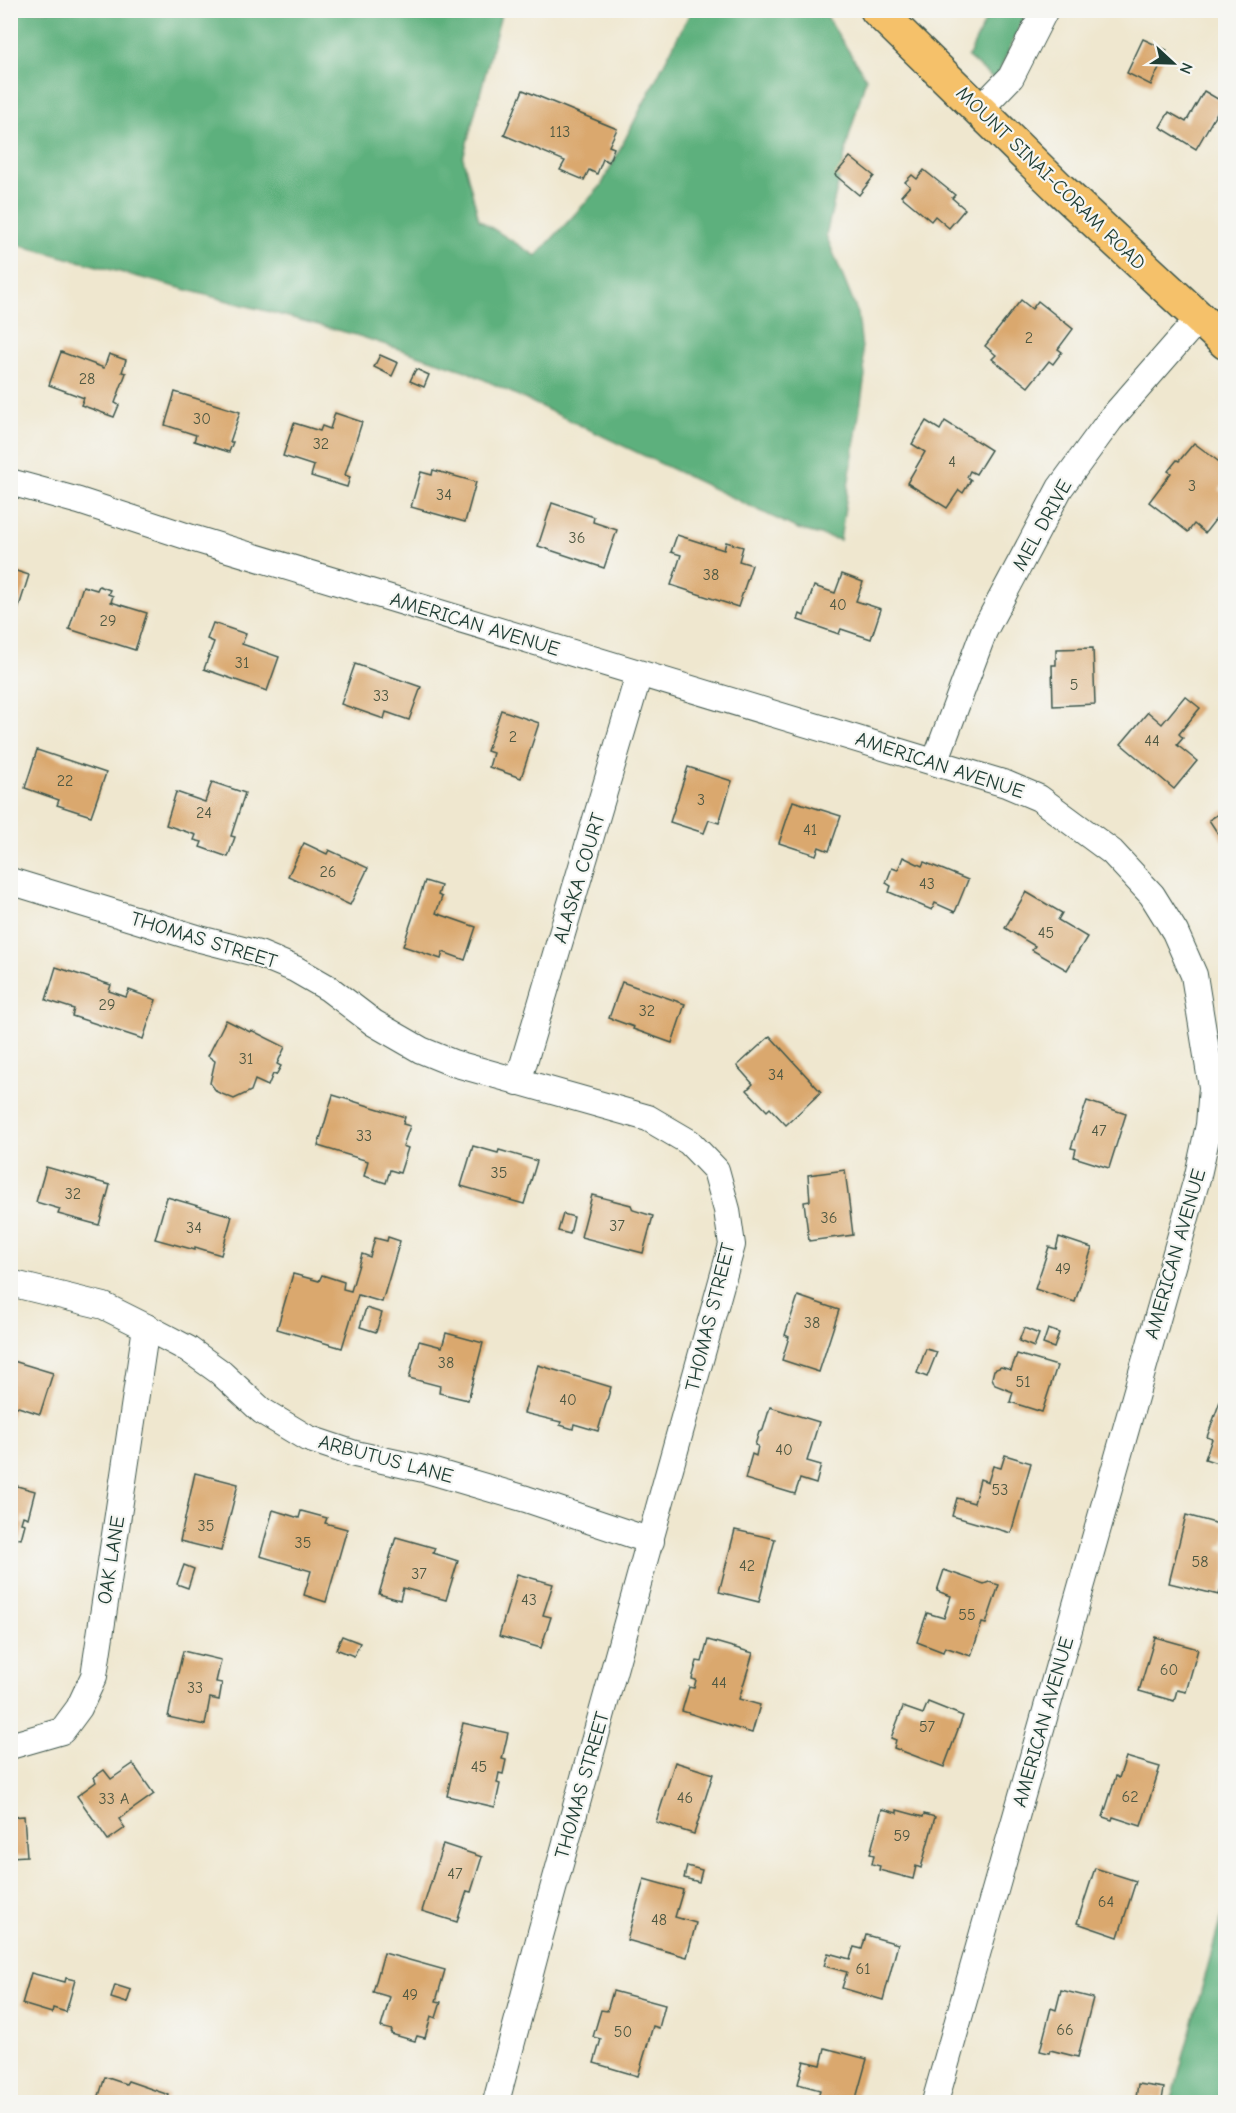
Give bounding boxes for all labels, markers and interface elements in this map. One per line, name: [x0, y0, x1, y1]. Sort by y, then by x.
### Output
north arrow: [1143, 33, 1203, 93]
text: N: [1176, 60, 1196, 76]
street label: MOUNT SINAI-CORAM ROAD: [952, 81, 1150, 275]
house number: 113: [550, 123, 570, 141]
house number: 2: [1025, 329, 1033, 347]
house number: 28: [79, 370, 95, 388]
house number: 30: [193, 410, 211, 428]
house number: 32: [313, 435, 329, 453]
house number: 4: [948, 453, 956, 471]
street label: MEL DRIVE: [1008, 475, 1076, 575]
house number: 3: [1188, 477, 1196, 495]
house number: 34: [436, 486, 452, 504]
house number: 36: [569, 529, 585, 547]
house number: 38: [703, 566, 719, 584]
street label: AMERICAN AVENUE: [388, 587, 562, 661]
house number: 40: [829, 596, 847, 614]
house number: 29: [100, 612, 116, 630]
house number: 31: [235, 654, 249, 672]
house number: 5: [1070, 676, 1078, 694]
house number: 33: [373, 687, 389, 705]
street label: AMERICAN AVENUE: [853, 727, 1027, 803]
house number: 2: [509, 728, 517, 746]
house number: 44: [1144, 732, 1160, 750]
house number: 22: [57, 772, 73, 790]
house number: 3: [697, 791, 705, 809]
house number: 24: [196, 804, 212, 822]
street label: ALASKA COURT: [548, 810, 610, 946]
house number: 41: [803, 821, 817, 839]
house number: 26: [319, 863, 337, 881]
house number: 43: [919, 875, 935, 893]
street label: THOMAS STREET: [128, 907, 280, 973]
house number: 45: [1038, 924, 1054, 942]
house number: 29: [99, 996, 115, 1014]
house number: 32: [639, 1002, 655, 1020]
house number: 31: [239, 1050, 253, 1068]
house number: 34: [768, 1066, 784, 1084]
house number: 47: [1091, 1122, 1107, 1140]
house number: 33: [356, 1127, 372, 1145]
house number: 35: [491, 1164, 507, 1182]
street label: AMERICAN AVENUE: [1140, 1166, 1210, 1342]
house number: 32: [65, 1185, 81, 1203]
house number: 36: [821, 1209, 837, 1227]
house number: 37: [609, 1217, 625, 1235]
house number: 34: [186, 1219, 202, 1237]
street label: THOMAS STREET: [680, 1240, 740, 1393]
house number: 49: [1055, 1260, 1071, 1278]
house number: 38: [804, 1314, 820, 1332]
house number: 38: [438, 1354, 454, 1372]
house number: 51: [1015, 1373, 1031, 1391]
house number: 40: [559, 1391, 577, 1409]
street label: ARBUTUS LANE: [316, 1430, 456, 1488]
house number: 40: [775, 1441, 793, 1459]
house number: 53: [992, 1481, 1008, 1499]
street label: OAK LANE: [93, 1514, 129, 1606]
house number: 35: [198, 1517, 214, 1535]
house number: 35: [295, 1534, 311, 1552]
house number: 58: [1192, 1553, 1208, 1571]
house number: 42: [739, 1557, 755, 1575]
house number: 37: [411, 1565, 427, 1583]
house number: 43: [521, 1591, 537, 1609]
house number: 55: [958, 1606, 976, 1624]
street label: AMERICAN AVENUE: [1008, 1634, 1078, 1810]
house number: 60: [1160, 1661, 1178, 1679]
house number: 44: [711, 1674, 727, 1692]
house number: 33: [187, 1679, 203, 1697]
street label: THOMAS STREET: [550, 1708, 614, 1861]
house number: 57: [919, 1718, 936, 1736]
house number: 45: [471, 1758, 487, 1776]
house number: 62: [1121, 1788, 1139, 1806]
house number: 46: [677, 1789, 693, 1807]
house number: 33 A: [99, 1790, 129, 1808]
house number: 59: [893, 1827, 911, 1845]
house number: 47: [447, 1865, 463, 1883]
house number: 64: [1098, 1893, 1114, 1911]
house number: 48: [651, 1911, 667, 1929]
house number: 61: [855, 1960, 871, 1978]
house number: 49: [402, 1986, 418, 2004]
house number: 66: [1056, 2021, 1074, 2039]
house number: 50: [614, 2023, 632, 2041]

